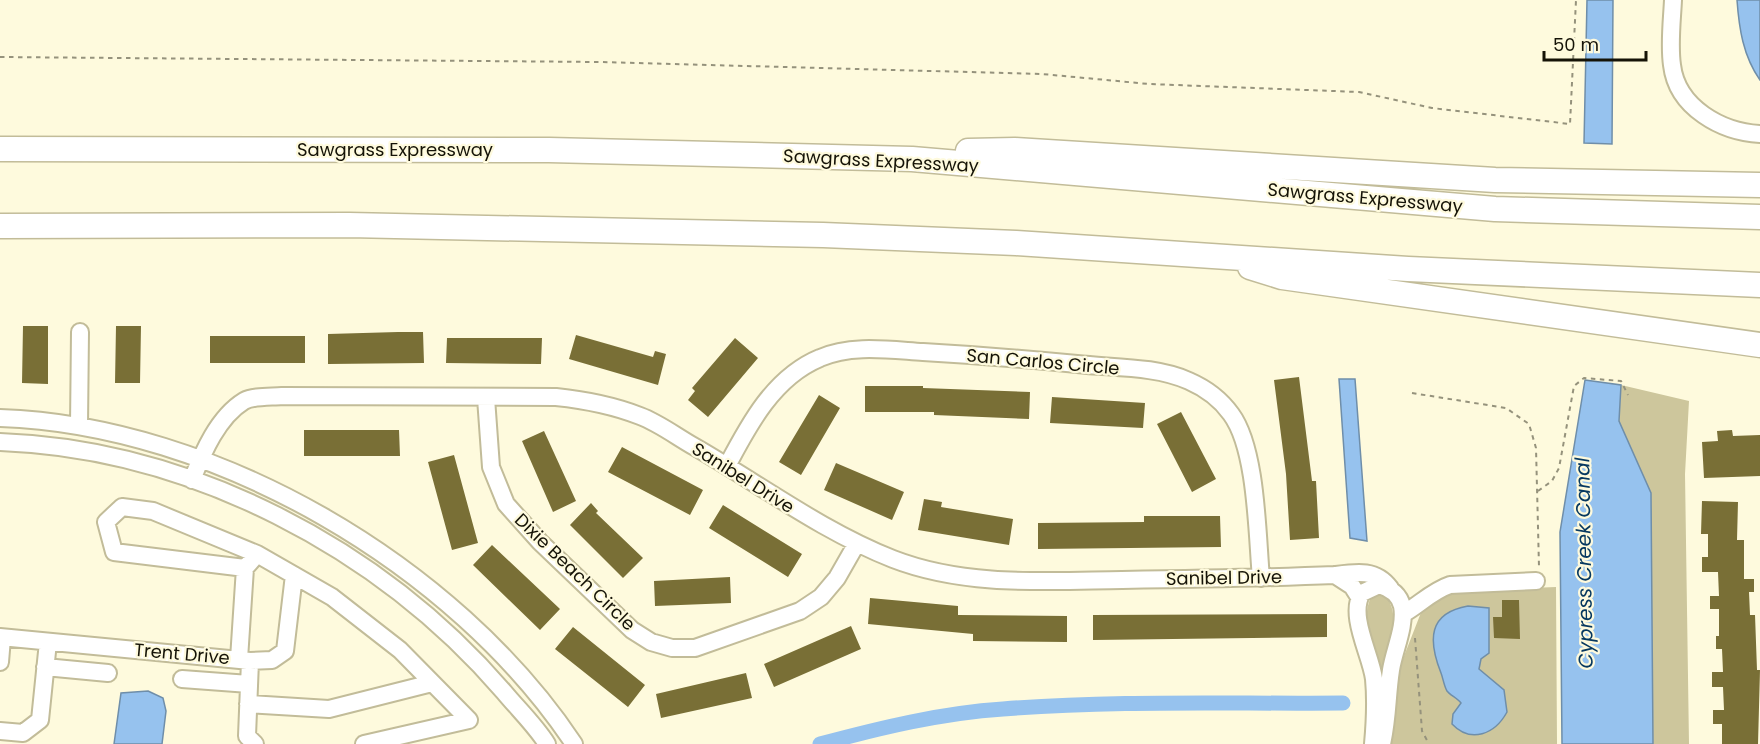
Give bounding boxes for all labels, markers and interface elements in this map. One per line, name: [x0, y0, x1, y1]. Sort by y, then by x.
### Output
scale bar: [1544, 24, 1646, 62]
text: 50 m: [1553, 32, 1599, 57]
street label: Sawgrass Expressway: [297, 137, 493, 162]
street label: Sawgrass Expressway: [783, 143, 979, 178]
street label: Sawgrass Expressway: [1266, 177, 1464, 218]
street label: San Carlos Circle: [965, 342, 1121, 381]
street label: Sanibel Drive: [687, 436, 799, 519]
water label: Cypress Creek Canal: [1568, 457, 1600, 669]
street label: Dixie Beach Circle: [509, 507, 641, 636]
street label: Sanibel Drive: [1166, 564, 1282, 591]
street label: Trent Drive: [133, 637, 231, 670]

